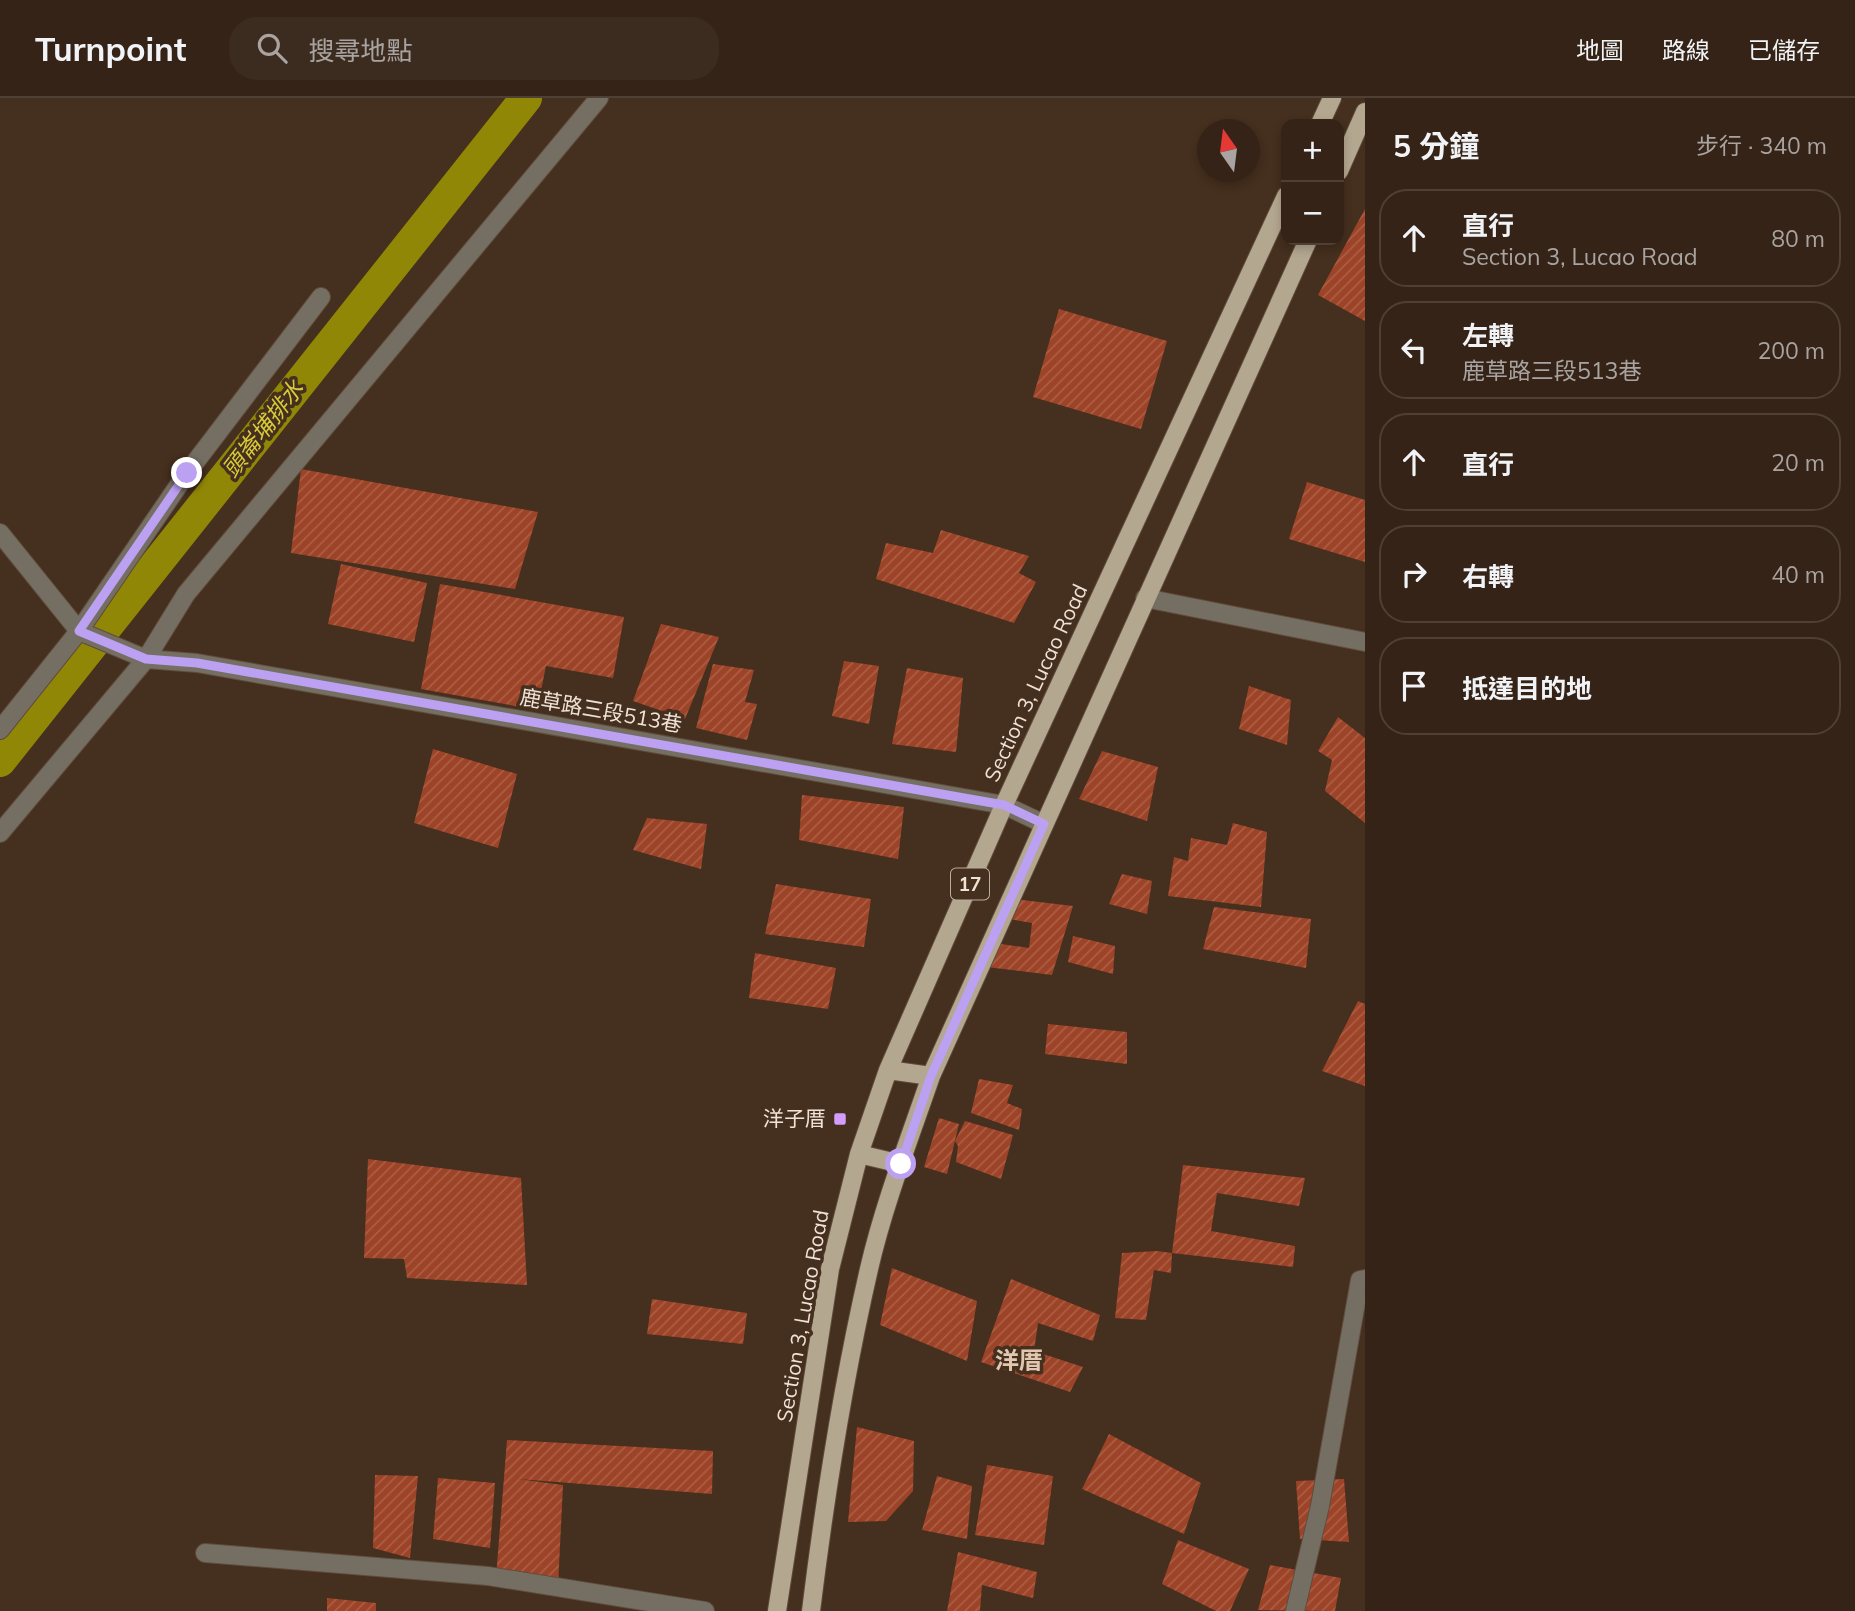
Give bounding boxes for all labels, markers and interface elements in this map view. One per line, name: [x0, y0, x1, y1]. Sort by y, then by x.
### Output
search box: [229, 17, 719, 80]
text: Turnpoint: [35, 28, 187, 69]
icon: search: [253, 29, 291, 67]
text: 搜尋地點: [309, 34, 413, 67]
text: 地圖: [1576, 35, 1624, 65]
text: 路線: [1662, 35, 1710, 65]
text: 已儲存: [1748, 35, 1820, 65]
north arrow: [1197, 119, 1260, 182]
map controls: [1281, 119, 1344, 245]
button: +: [1281, 119, 1344, 182]
text: 5 分鐘: [1393, 127, 1479, 165]
text: 步行 · 340 m: [1696, 131, 1827, 160]
button: −: [1281, 182, 1344, 245]
text: 直行: [1462, 209, 1514, 242]
icon: ahead: [1395, 219, 1433, 257]
text: 80 m: [1771, 224, 1825, 253]
text: Section 3, Lucao Road: [1462, 242, 1698, 271]
text: 左轉: [1462, 319, 1514, 352]
icon: left: [1395, 331, 1433, 369]
text: 200 m: [1757, 336, 1825, 365]
text: 鹿草路三段513巷: [1462, 356, 1641, 385]
water label: 頭崙埔排水: [216, 374, 310, 483]
icon: ahead: [1395, 443, 1433, 481]
text: 直行: [1462, 448, 1514, 481]
text: 20 m: [1771, 448, 1825, 477]
route end: [171, 457, 202, 488]
icon: right: [1395, 555, 1433, 593]
text: 右轉: [1462, 560, 1514, 593]
text: 40 m: [1771, 560, 1825, 589]
street label: Section 3, Lucao Road: [978, 580, 1092, 786]
icon: arrive: [1395, 667, 1433, 705]
text: 抵達目的地: [1462, 672, 1592, 705]
street label: 鹿草路三段513巷: [518, 683, 684, 737]
road number: 17: [951, 869, 989, 900]
place label: 洋子厝: [763, 1105, 826, 1131]
marker: 洋子厝: [832, 1111, 848, 1127]
route start: [885, 1148, 916, 1179]
street label: Section 3, Lucao Road: [771, 1208, 833, 1424]
district label: 洋厝: [995, 1345, 1043, 1375]

